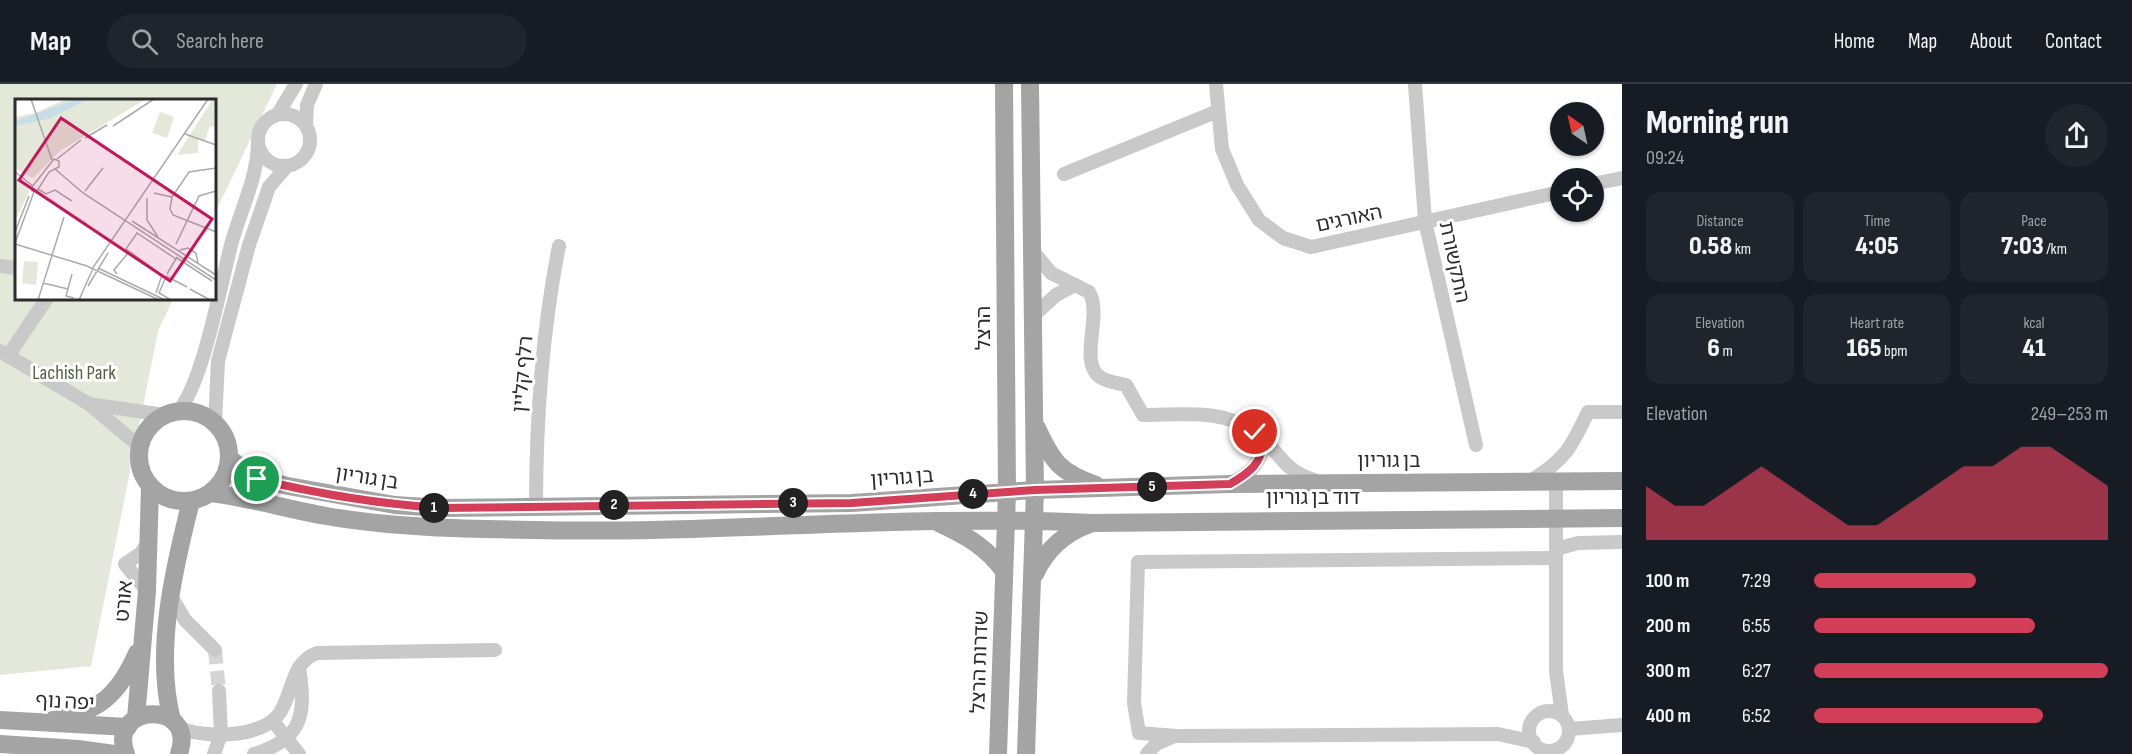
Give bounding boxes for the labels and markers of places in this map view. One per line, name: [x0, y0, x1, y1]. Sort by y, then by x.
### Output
pin: [1229, 406, 1280, 457]
pin: [231, 453, 282, 504]
pin: 5: [1137, 472, 1167, 502]
pin: 4: [958, 479, 988, 509]
pin: 3: [778, 488, 808, 518]
pin: 2: [599, 490, 629, 520]
pin: 1: [419, 493, 449, 523]

